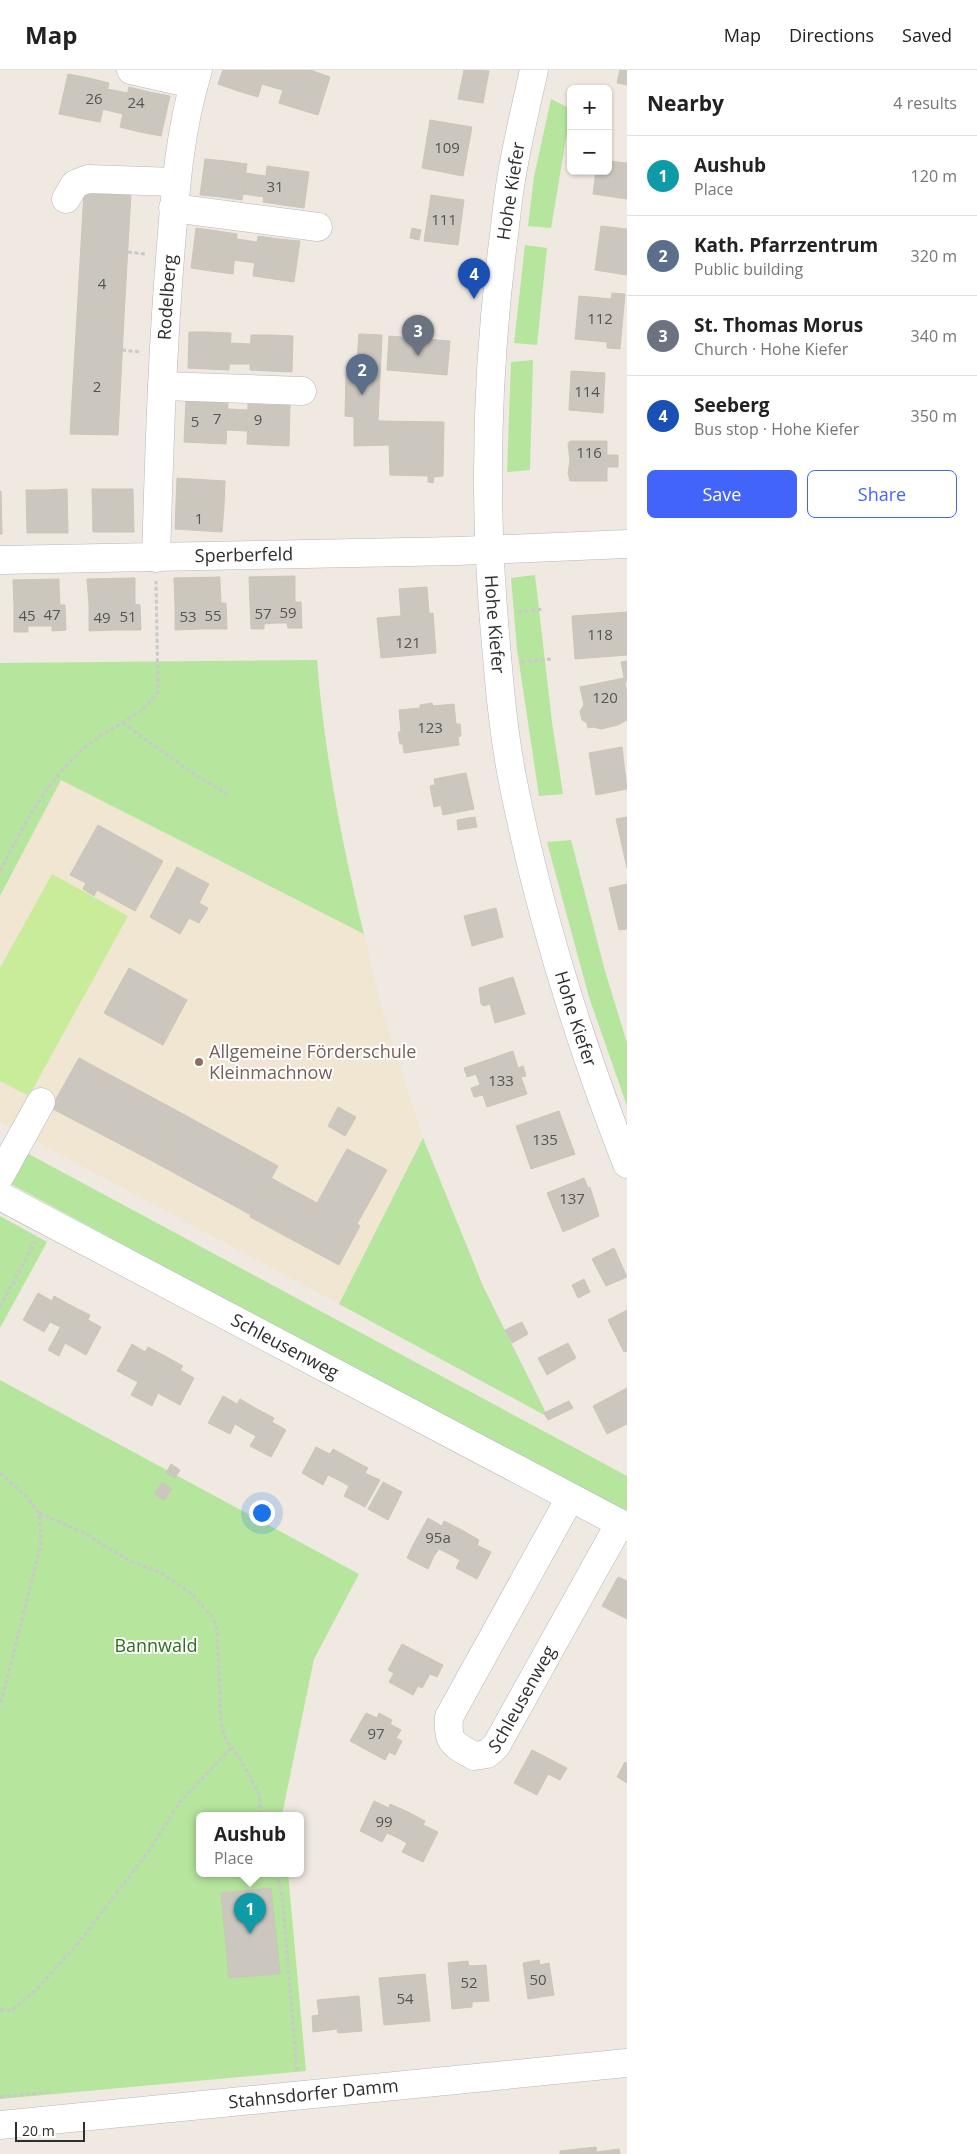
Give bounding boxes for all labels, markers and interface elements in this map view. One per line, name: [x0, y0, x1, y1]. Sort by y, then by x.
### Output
text: Map: [25, 18, 77, 51]
text: Map: [724, 23, 761, 47]
text: Directions: [789, 23, 874, 47]
text: Saved: [902, 23, 952, 47]
map controls: [567, 85, 612, 175]
button: +: [567, 85, 612, 130]
house number: 26: [85, 88, 103, 108]
text: Nearby: [647, 89, 724, 117]
house number: 24: [127, 92, 145, 112]
text: 4 results: [893, 92, 957, 114]
button: −: [567, 130, 612, 175]
house number: 109: [434, 137, 460, 157]
street label: Hohe Kiefer: [490, 139, 530, 242]
text: Aushub: [694, 152, 766, 178]
text: 1: [658, 165, 668, 187]
text: 120 m: [911, 165, 957, 187]
house number: 31: [266, 176, 284, 196]
text: Place: [694, 178, 733, 200]
house number: 111: [431, 209, 457, 229]
text: Kath. Pfarrzentrum: [694, 232, 878, 258]
text: 2: [658, 245, 668, 267]
text: 320 m: [911, 245, 957, 267]
street label: Rodelberg: [151, 253, 181, 341]
pin: 4: [458, 258, 490, 299]
text: Public building: [694, 258, 803, 280]
house number: 4: [98, 273, 107, 293]
house number: 112: [587, 308, 613, 328]
text: St. Thomas Morus: [694, 312, 863, 338]
pin: 3: [402, 315, 434, 356]
text: 3: [658, 325, 668, 347]
text: 340 m: [911, 325, 957, 347]
text: Church · Hohe Kiefer: [694, 338, 848, 360]
pin: 2: [346, 354, 378, 395]
house number: 2: [93, 376, 101, 396]
house number: 114: [574, 381, 600, 401]
text: Seeberg: [694, 392, 770, 418]
text: 4: [658, 405, 668, 427]
text: 350 m: [911, 405, 957, 427]
house number: 7: [213, 408, 221, 428]
house number: 9: [254, 409, 262, 429]
house number: 5: [191, 411, 199, 431]
text: Bus stop · Hohe Kiefer: [694, 418, 859, 440]
house number: 116: [576, 442, 602, 462]
button: Save: [647, 470, 797, 518]
button: Share: [807, 470, 957, 518]
house number: 1: [195, 508, 203, 528]
street label: Sperberfeld: [194, 541, 293, 567]
street label: Hohe Kiefer: [480, 574, 511, 675]
house number: 59: [279, 602, 297, 622]
house number: 57: [254, 603, 272, 623]
house number: 47: [43, 604, 61, 624]
house number: 45: [18, 605, 36, 625]
house number: 55: [204, 605, 222, 625]
house number: 51: [119, 606, 137, 626]
house number: 53: [179, 606, 197, 626]
house number: 49: [93, 607, 111, 627]
house number: 118: [587, 624, 613, 644]
house number: 121: [395, 632, 421, 652]
house number: 120: [592, 687, 618, 707]
house number: 123: [417, 717, 443, 737]
street label: Hohe Kiefer: [550, 968, 603, 1070]
place label: Allgemeine Förderschule Kleinmachnow: [209, 1039, 416, 1084]
marker: Allgemeine Förderschule Kleinmachnow: [193, 1056, 205, 1068]
house number: 133: [488, 1070, 514, 1090]
house number: 135: [532, 1129, 558, 1149]
house number: 137: [559, 1188, 585, 1208]
street label: Schleusenweg: [227, 1307, 344, 1384]
your location: [249, 1500, 275, 1526]
house number: 95a: [425, 1527, 451, 1547]
park label: Bannwald: [114, 1633, 198, 1657]
street label: Schleusenweg: [483, 1641, 561, 1758]
house number: 97: [367, 1723, 385, 1743]
house number: 99: [375, 1811, 393, 1831]
popup: [196, 1812, 304, 1877]
text: Aushub: [214, 1821, 286, 1847]
text: Place: [214, 1847, 253, 1869]
pin: 1: [234, 1893, 266, 1934]
house number: 50: [529, 1969, 547, 1989]
house number: 52: [460, 1972, 478, 1992]
house number: 54: [396, 1988, 414, 2008]
street label: Stahnsdorfer Damm: [227, 2073, 400, 2113]
scale bar: [15, 2119, 85, 2142]
text: 20 m: [22, 2121, 55, 2140]

